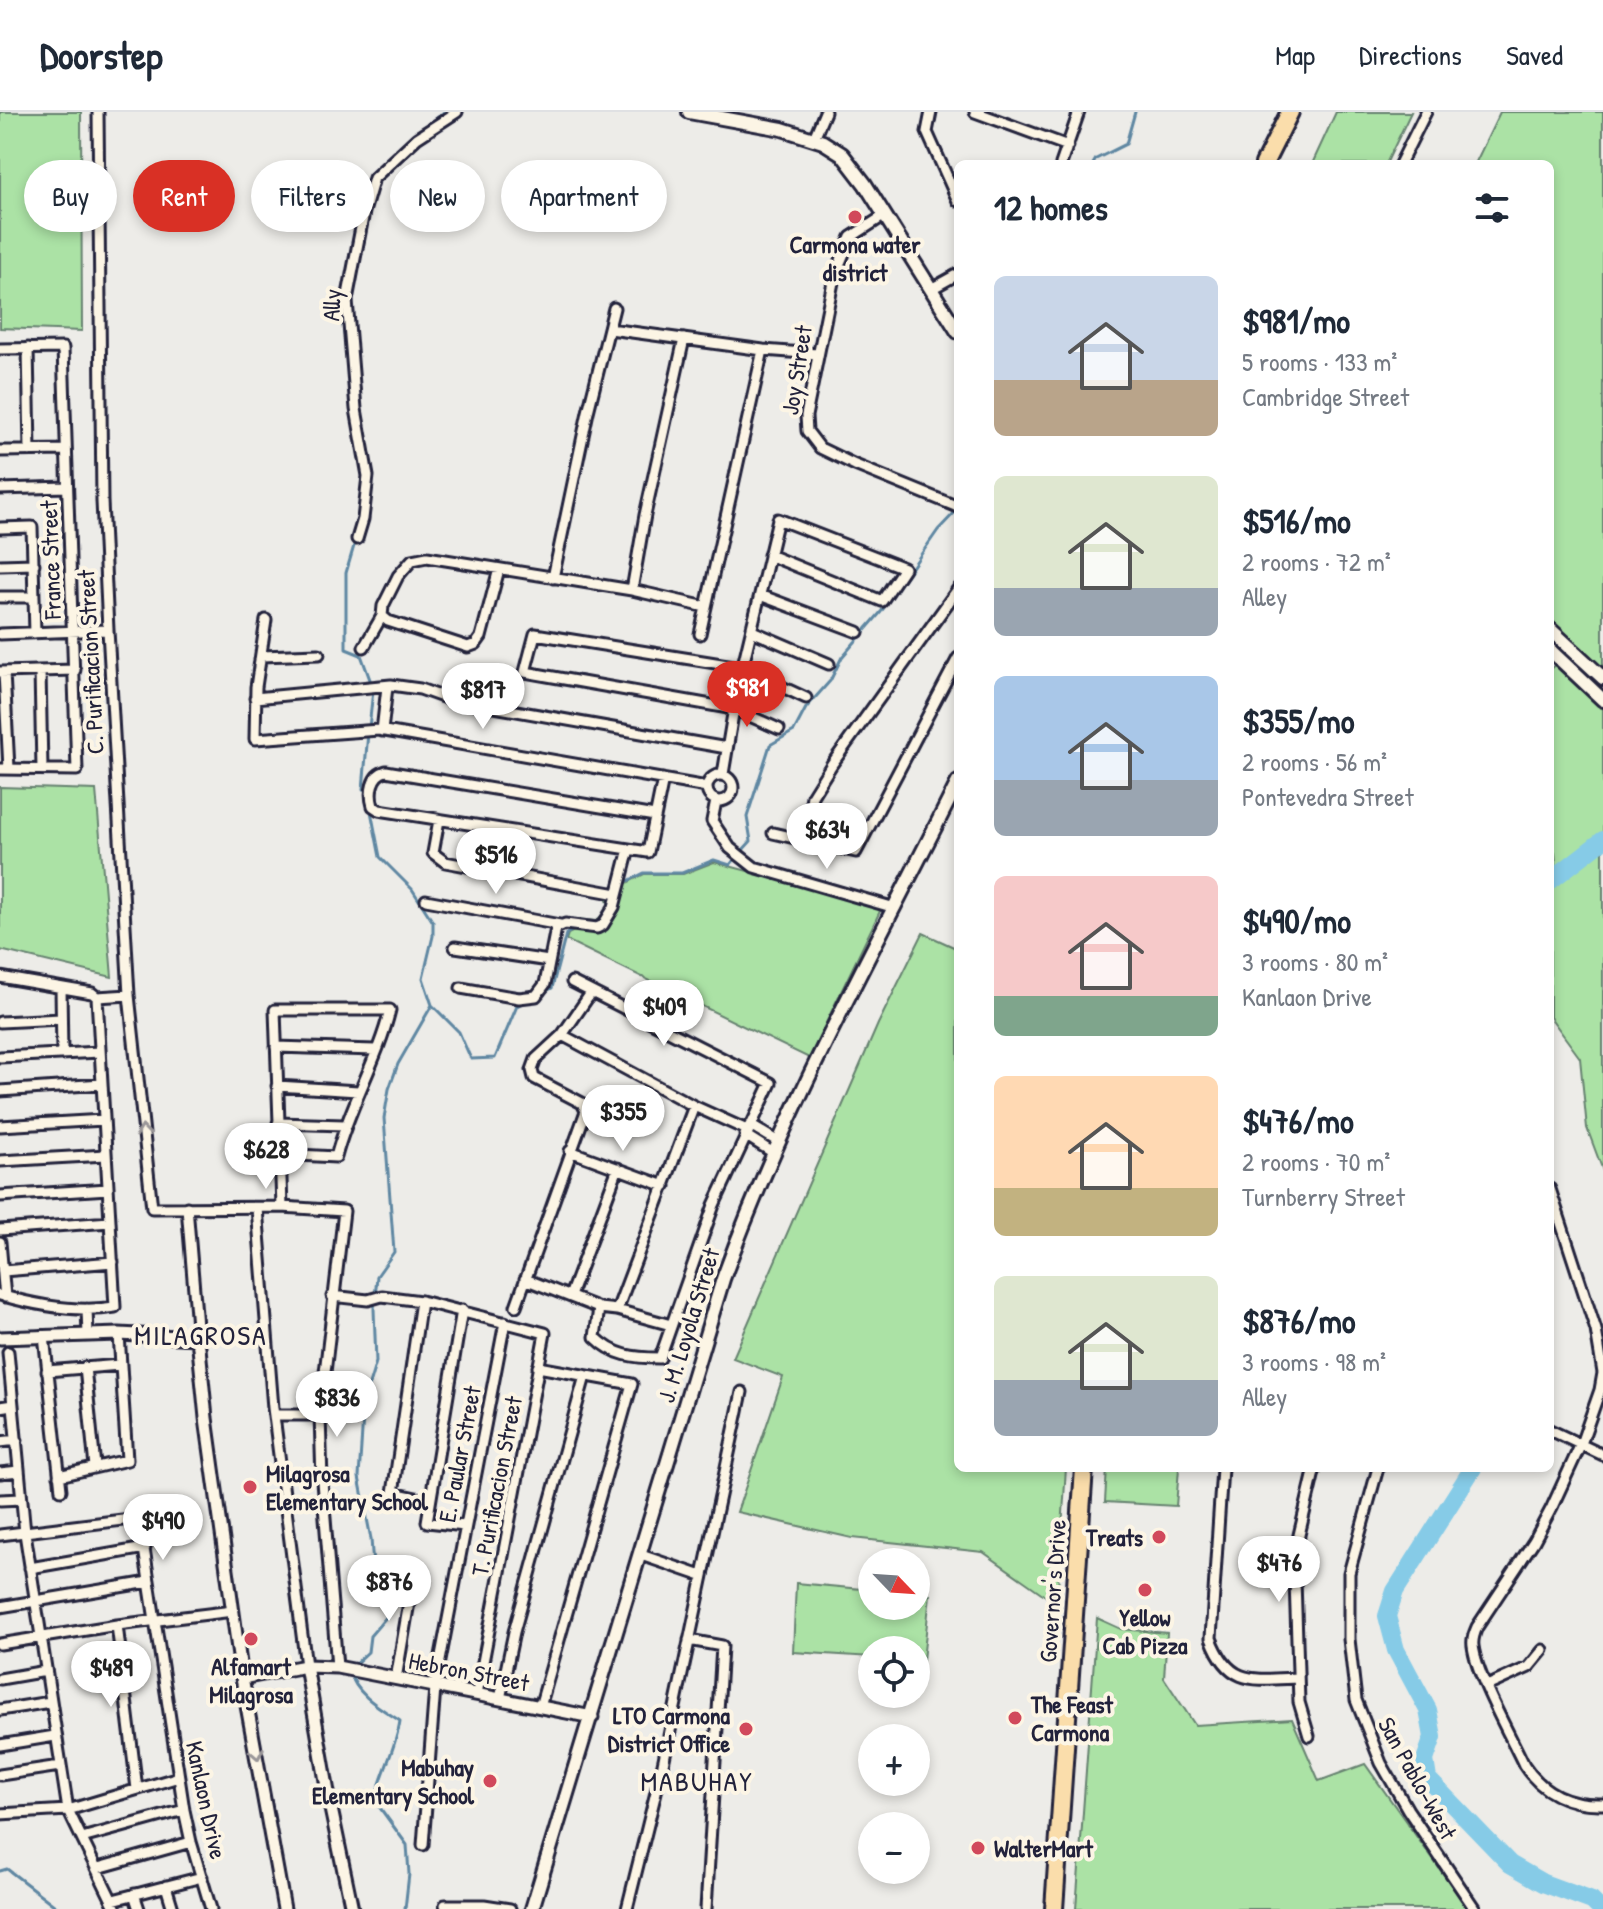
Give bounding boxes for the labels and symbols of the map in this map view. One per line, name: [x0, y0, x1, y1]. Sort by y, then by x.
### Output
marker: Carmona water district: [846, 208, 864, 226]
place label: Carmona water district: [789, 228, 921, 288]
street label: Ally: [314, 288, 348, 322]
street label: Joy Street: [773, 322, 819, 417]
street label: France Street: [32, 499, 68, 621]
street label: C. Purificacion Street: [69, 568, 111, 755]
pin: $981: [700, 661, 794, 729]
pin: $817: [436, 663, 530, 731]
pin: $634: [780, 803, 874, 871]
pin: $516: [449, 828, 543, 896]
pin: $409: [617, 980, 711, 1048]
pin: $355: [576, 1085, 670, 1153]
pin: $628: [219, 1123, 313, 1191]
one-way arrow: [135, 1124, 152, 1137]
street label: J. M. Loyola Street: [649, 1243, 727, 1406]
district label: MILAGROSA: [134, 1316, 268, 1354]
pin: $836: [290, 1371, 384, 1439]
street label: E. Paular Street: [430, 1382, 488, 1525]
street label: T. Purificacion Street: [463, 1393, 529, 1579]
place label: Milagrosa Elementary School: [266, 1457, 429, 1518]
marker: Milagrosa Elementary School: [241, 1478, 259, 1496]
pin: $490: [116, 1494, 210, 1562]
street label: Governor's Drive: [1031, 1518, 1073, 1664]
place label: Treats: [1085, 1521, 1143, 1553]
marker: Treats: [1150, 1528, 1168, 1546]
pin: $476: [1232, 1536, 1326, 1604]
north arrow: [858, 1548, 930, 1620]
pin: $876: [342, 1555, 436, 1623]
marker: Yellow Cab Pizza: [1136, 1581, 1154, 1599]
place label: Yellow Cab Pizza: [1103, 1601, 1188, 1661]
marker: Alfamart Milagrosa: [242, 1630, 260, 1648]
pin: $489: [64, 1641, 158, 1709]
street label: Hebron Street: [406, 1644, 533, 1698]
place label: Alfamart Milagrosa: [209, 1650, 293, 1711]
place label: The Feast Carmona: [1030, 1688, 1114, 1748]
place label: LTO Carmona District Office: [608, 1699, 731, 1759]
marker: The Feast Carmona: [1006, 1709, 1024, 1727]
street label: San Pablo-West: [1371, 1711, 1465, 1846]
marker: LTO Carmona District Office: [737, 1720, 755, 1738]
street label: Kanlaon Drive: [179, 1738, 235, 1862]
one-way arrow: [248, 1748, 265, 1761]
place label: Mabuhay Elementary School: [312, 1751, 475, 1812]
district label: MABUHAY: [640, 1762, 754, 1800]
marker: Mabuhay Elementary School: [481, 1772, 499, 1790]
place label: WalterMart: [994, 1832, 1094, 1864]
marker: WalterMart: [969, 1839, 987, 1857]

